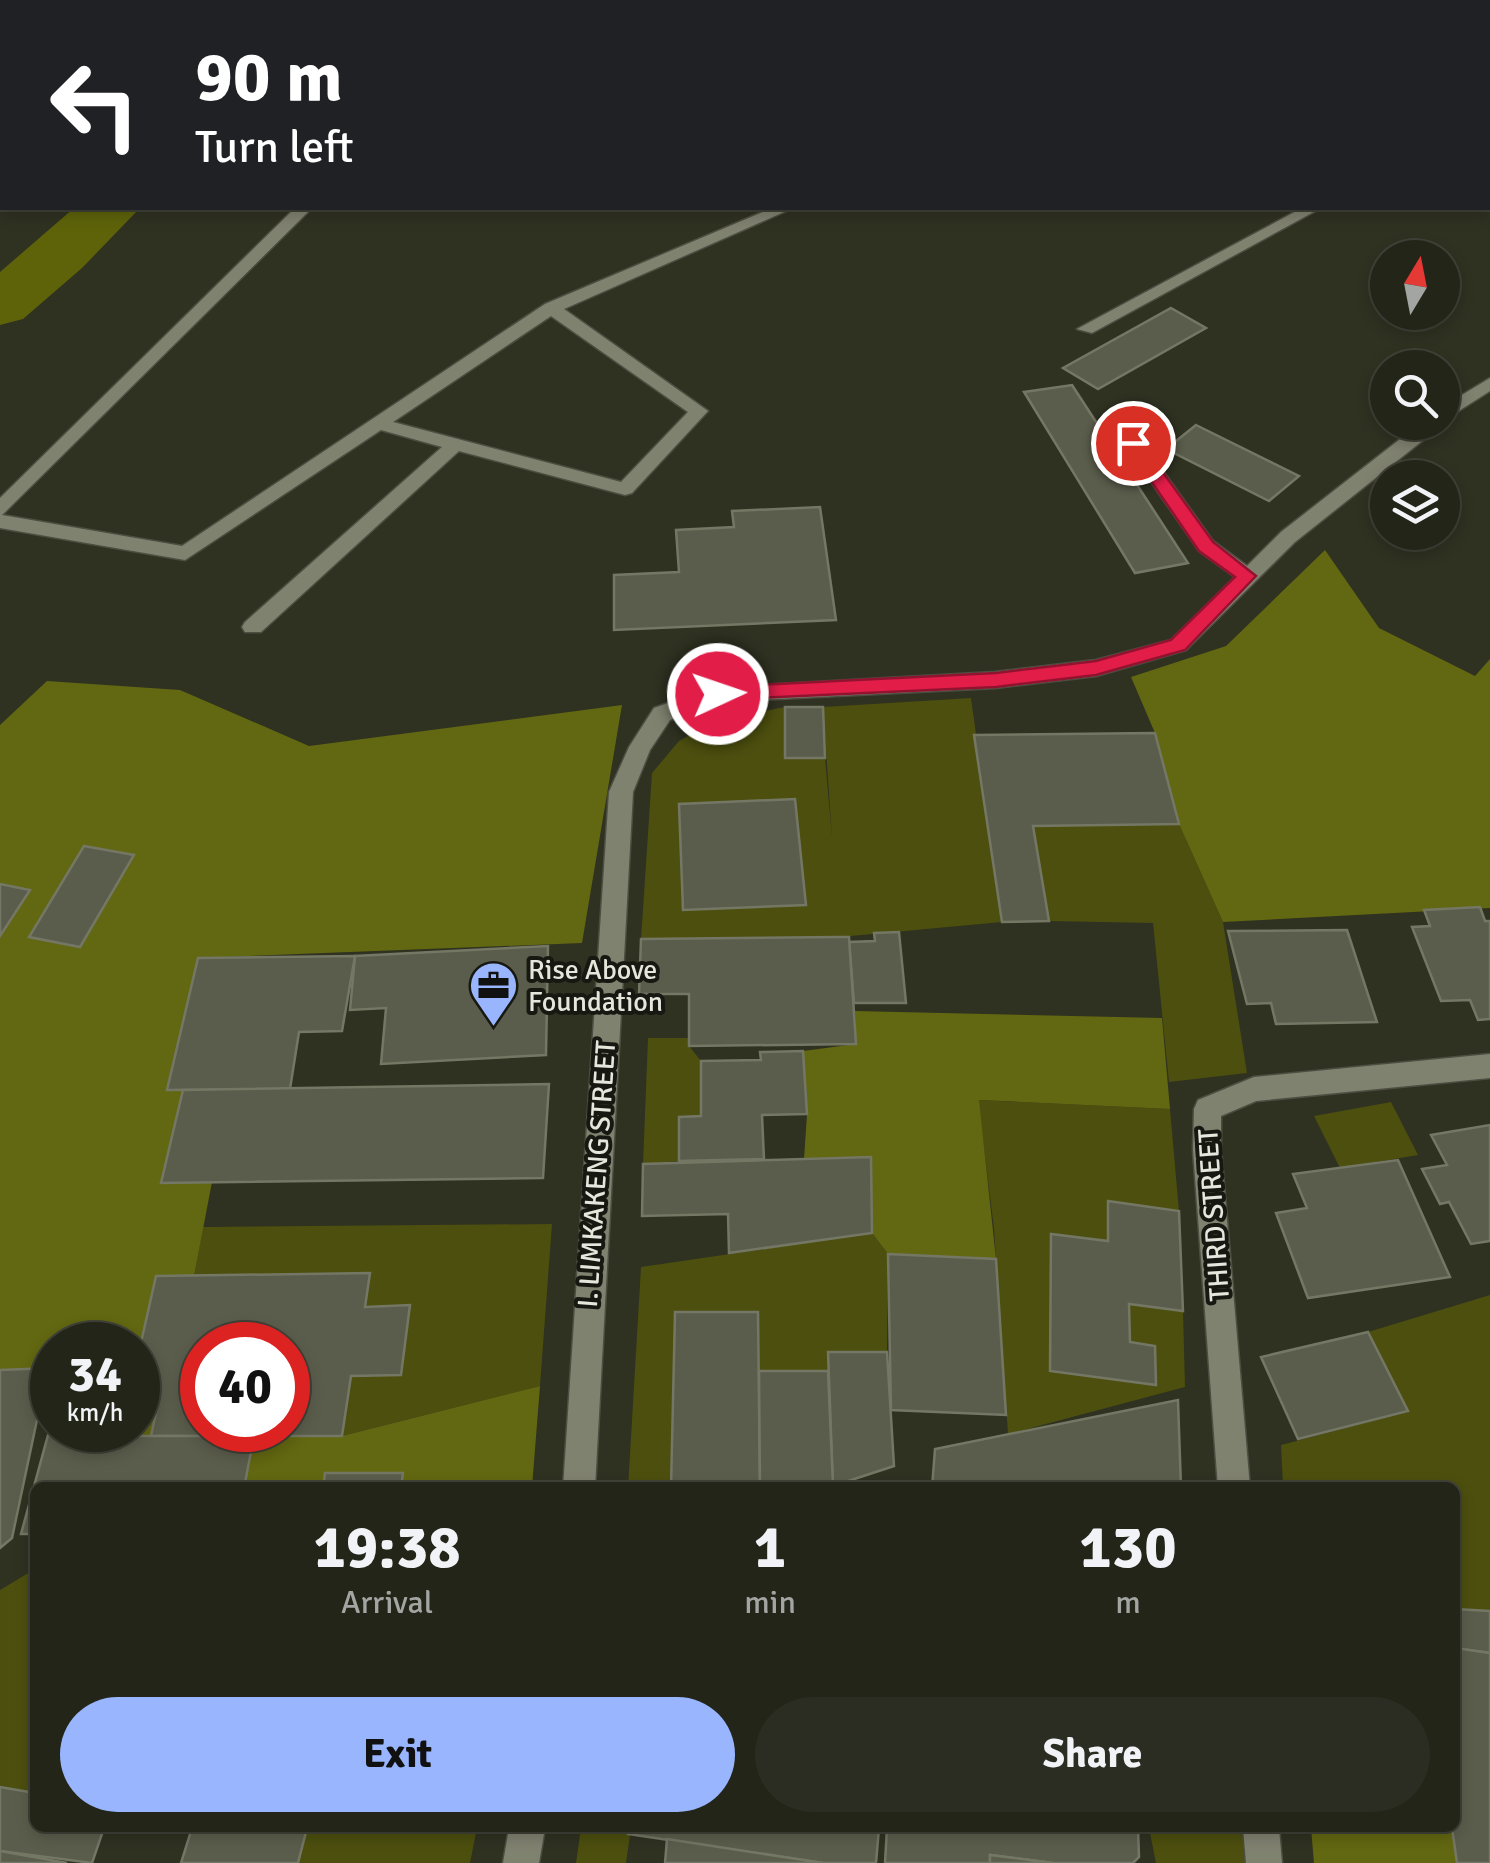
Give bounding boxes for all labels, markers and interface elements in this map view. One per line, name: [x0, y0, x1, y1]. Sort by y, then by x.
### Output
text: 90 m: [195, 34, 343, 120]
icon: left: [30, 40, 160, 170]
text: Turn left: [195, 120, 354, 175]
north arrow: [1370, 240, 1460, 330]
map controls: [1370, 240, 1460, 550]
button: search: [1370, 350, 1460, 440]
pin: [1091, 401, 1176, 486]
icon: arrive: [1106, 416, 1161, 471]
button: layers: [1370, 460, 1460, 550]
position arrow: [666, 642, 770, 746]
place label: Rise Above Foundation: [528, 953, 663, 1019]
office icon: Rise Above Foundation: [467, 960, 519, 1028]
street label: I. LIMKAKENG STREET: [571, 1039, 623, 1309]
street label: THIRD STREET: [1191, 1127, 1237, 1302]
speed limit sign: 40: [180, 1322, 310, 1452]
text: 34: [68, 1344, 122, 1406]
text: km/h: [67, 1397, 123, 1428]
text: 19:38: [313, 1511, 461, 1585]
text: 1: [754, 1511, 786, 1585]
text: 130: [1079, 1511, 1177, 1585]
text: Arrival: [341, 1583, 433, 1622]
text: min: [744, 1583, 796, 1622]
text: m: [1115, 1583, 1141, 1622]
button: Exit: [60, 1697, 735, 1812]
button: Share: [755, 1697, 1430, 1812]

